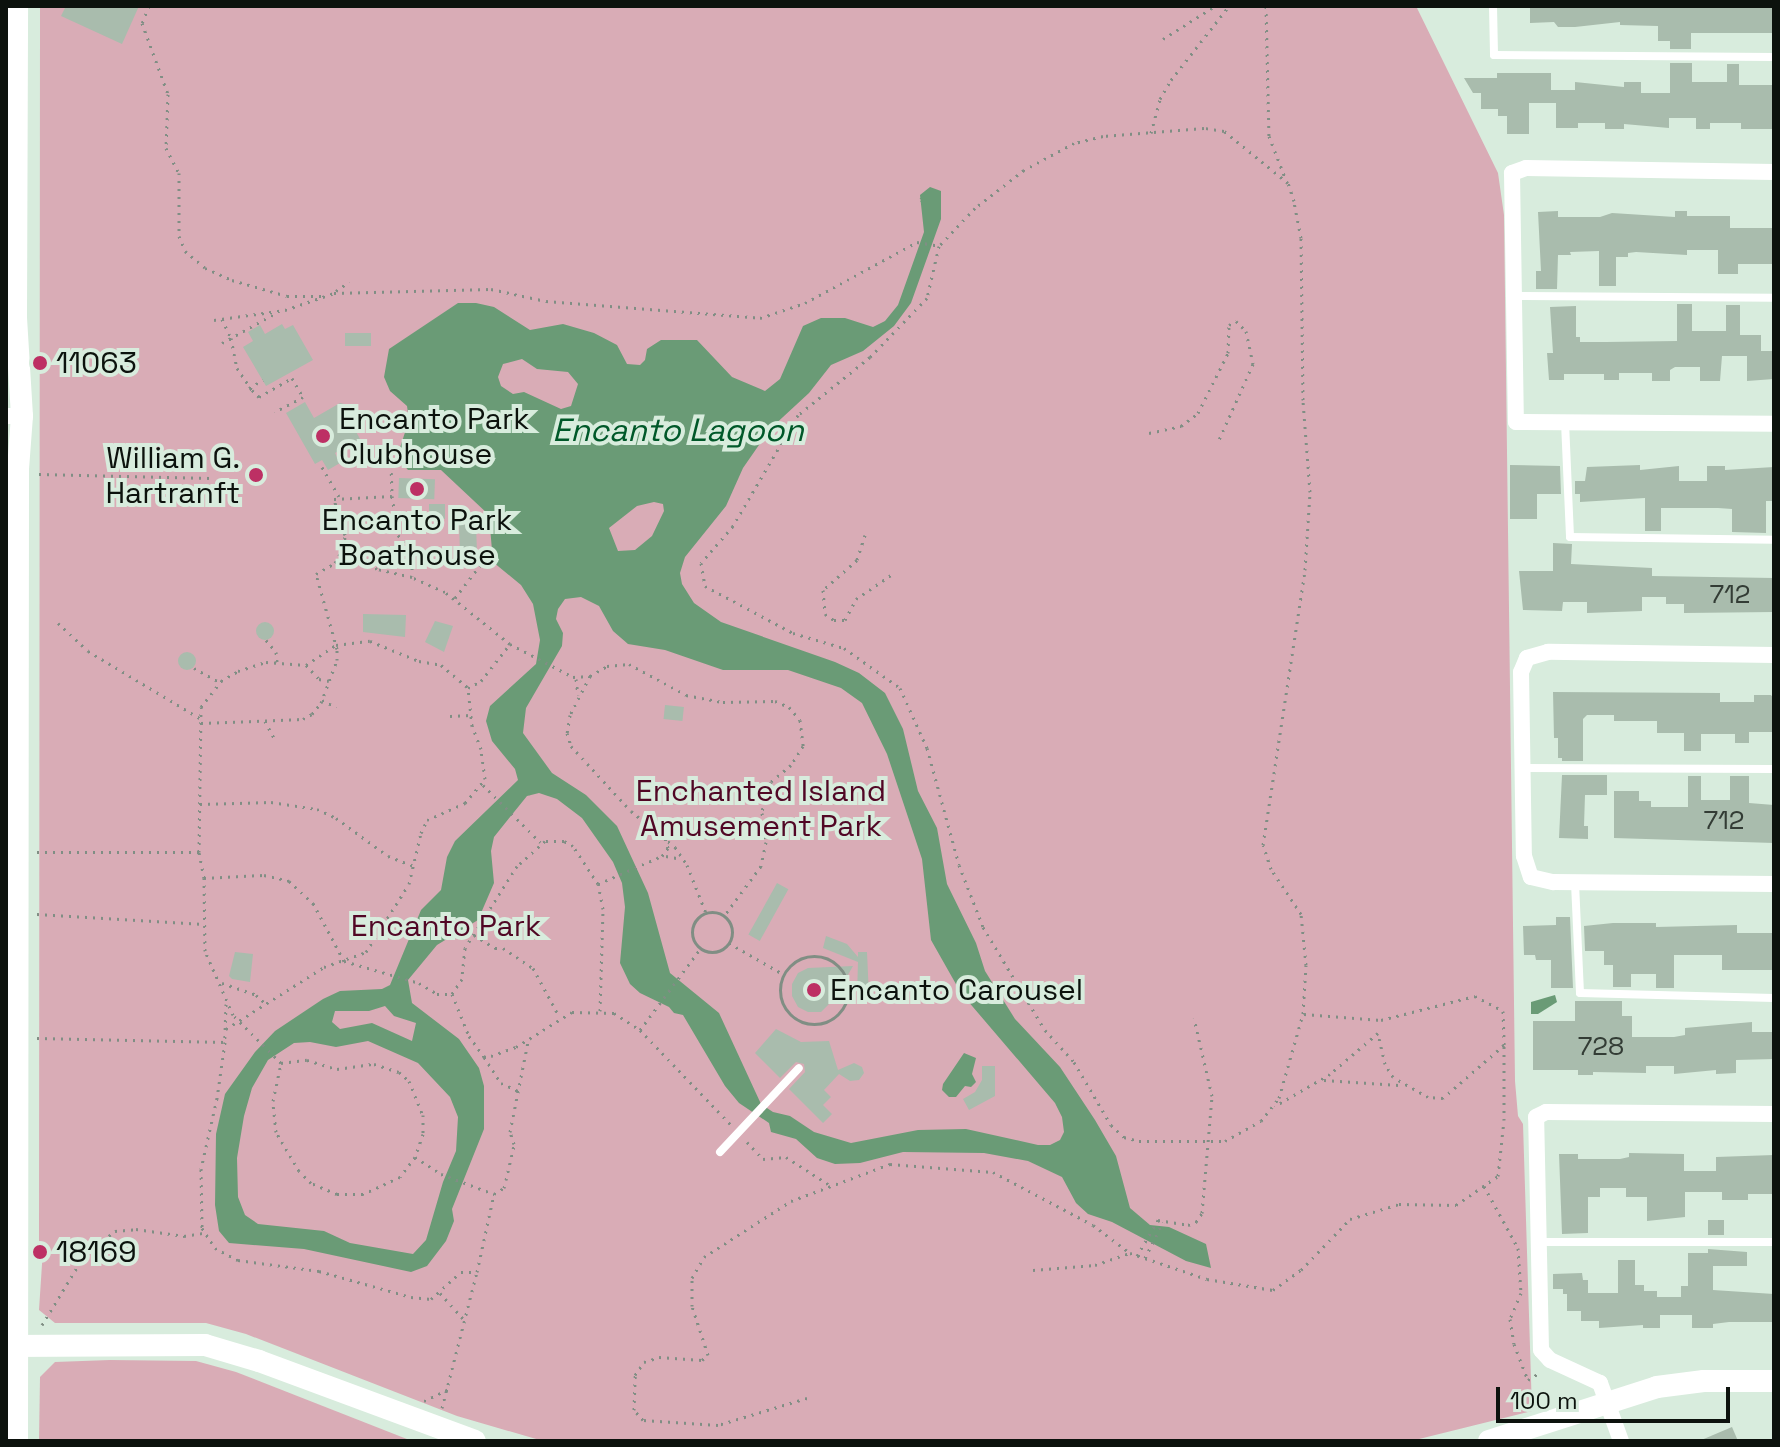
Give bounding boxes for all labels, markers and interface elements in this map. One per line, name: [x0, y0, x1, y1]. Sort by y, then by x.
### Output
place label: 11063: [56, 345, 137, 381]
marker: 11063: [31, 354, 49, 372]
place label: Encanto Park Clubhouse: [339, 401, 529, 472]
water label: Encanto Lagoon: [552, 411, 804, 449]
marker: Encanto Park Clubhouse: [314, 427, 332, 445]
place label: William G. Hartranft: [105, 440, 240, 510]
marker: William G. Hartranft: [247, 466, 265, 484]
marker: Encanto Park Boathouse: [408, 480, 426, 498]
place label: Encanto Park Boathouse: [322, 502, 512, 572]
house number: 712: [1710, 579, 1750, 611]
park label: Enchanted Island Amusement Park: [636, 773, 886, 844]
house number: 712: [1704, 805, 1744, 837]
park label: Encanto Park: [351, 908, 541, 944]
place label: Encanto Carousel: [830, 972, 1083, 1008]
marker: Encanto Carousel: [805, 981, 823, 999]
house number: 728: [1578, 1031, 1624, 1063]
place label: 18169: [56, 1234, 136, 1270]
marker: 18169: [31, 1243, 49, 1261]
scale bar: [1500, 1371, 1734, 1421]
text: 100 m: [1510, 1385, 1578, 1416]

